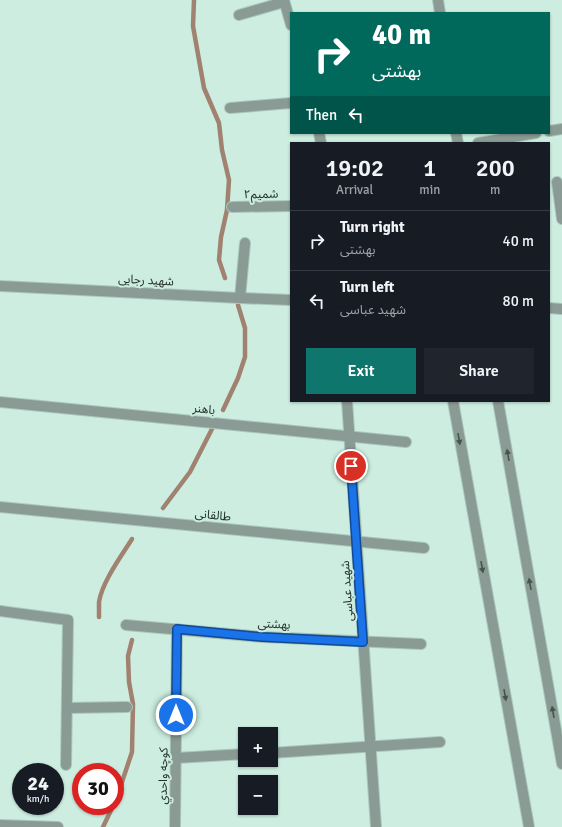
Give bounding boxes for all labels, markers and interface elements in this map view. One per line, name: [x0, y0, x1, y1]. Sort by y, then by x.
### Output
text: 40 m: [372, 18, 431, 52]
icon: right: [306, 28, 358, 80]
text: بهشتی: [372, 60, 421, 82]
icon: left: [345, 104, 367, 126]
text: Then: [306, 106, 337, 124]
text: 19:02: [325, 153, 384, 183]
text: 1: [423, 153, 436, 183]
text: 200: [476, 153, 515, 183]
text: Arrival: [336, 182, 373, 198]
text: min: [419, 182, 440, 198]
text: m: [490, 182, 500, 198]
street label: شمیم۲: [244, 187, 278, 203]
text: Turn right: [340, 218, 405, 236]
icon: right: [306, 230, 328, 252]
text: 40 m: [503, 232, 534, 250]
text: بهشتی: [340, 242, 376, 258]
street label: شهید رجایی: [118, 272, 174, 289]
text: Turn left: [340, 278, 394, 296]
icon: left: [306, 290, 328, 312]
text: 80 m: [503, 292, 534, 310]
text: شهید عباسی: [340, 302, 406, 318]
button: Exit: [306, 348, 416, 394]
button: Share: [424, 348, 534, 394]
street label: باهنر: [191, 401, 216, 418]
one-way arrow: [457, 433, 463, 445]
pin: [334, 449, 368, 483]
one-way arrow: [504, 449, 510, 462]
icon: arrive: [340, 455, 362, 477]
street label: طالقانی: [194, 506, 232, 525]
street label: شهید عباسی: [338, 560, 357, 622]
one-way arrow: [480, 561, 486, 573]
one-way arrow: [527, 577, 533, 590]
street label: بهشتی: [257, 616, 291, 633]
one-way arrow: [502, 689, 508, 701]
position arrow: [155, 694, 197, 736]
one-way arrow: [550, 705, 556, 718]
map controls: [238, 727, 278, 815]
button: +: [238, 727, 278, 767]
street label: كوچه واحدي: [156, 746, 173, 805]
speed limit sign: 30: [72, 763, 124, 815]
text: 24: [27, 771, 49, 796]
button: −: [238, 775, 278, 815]
text: km/h: [27, 793, 49, 805]

